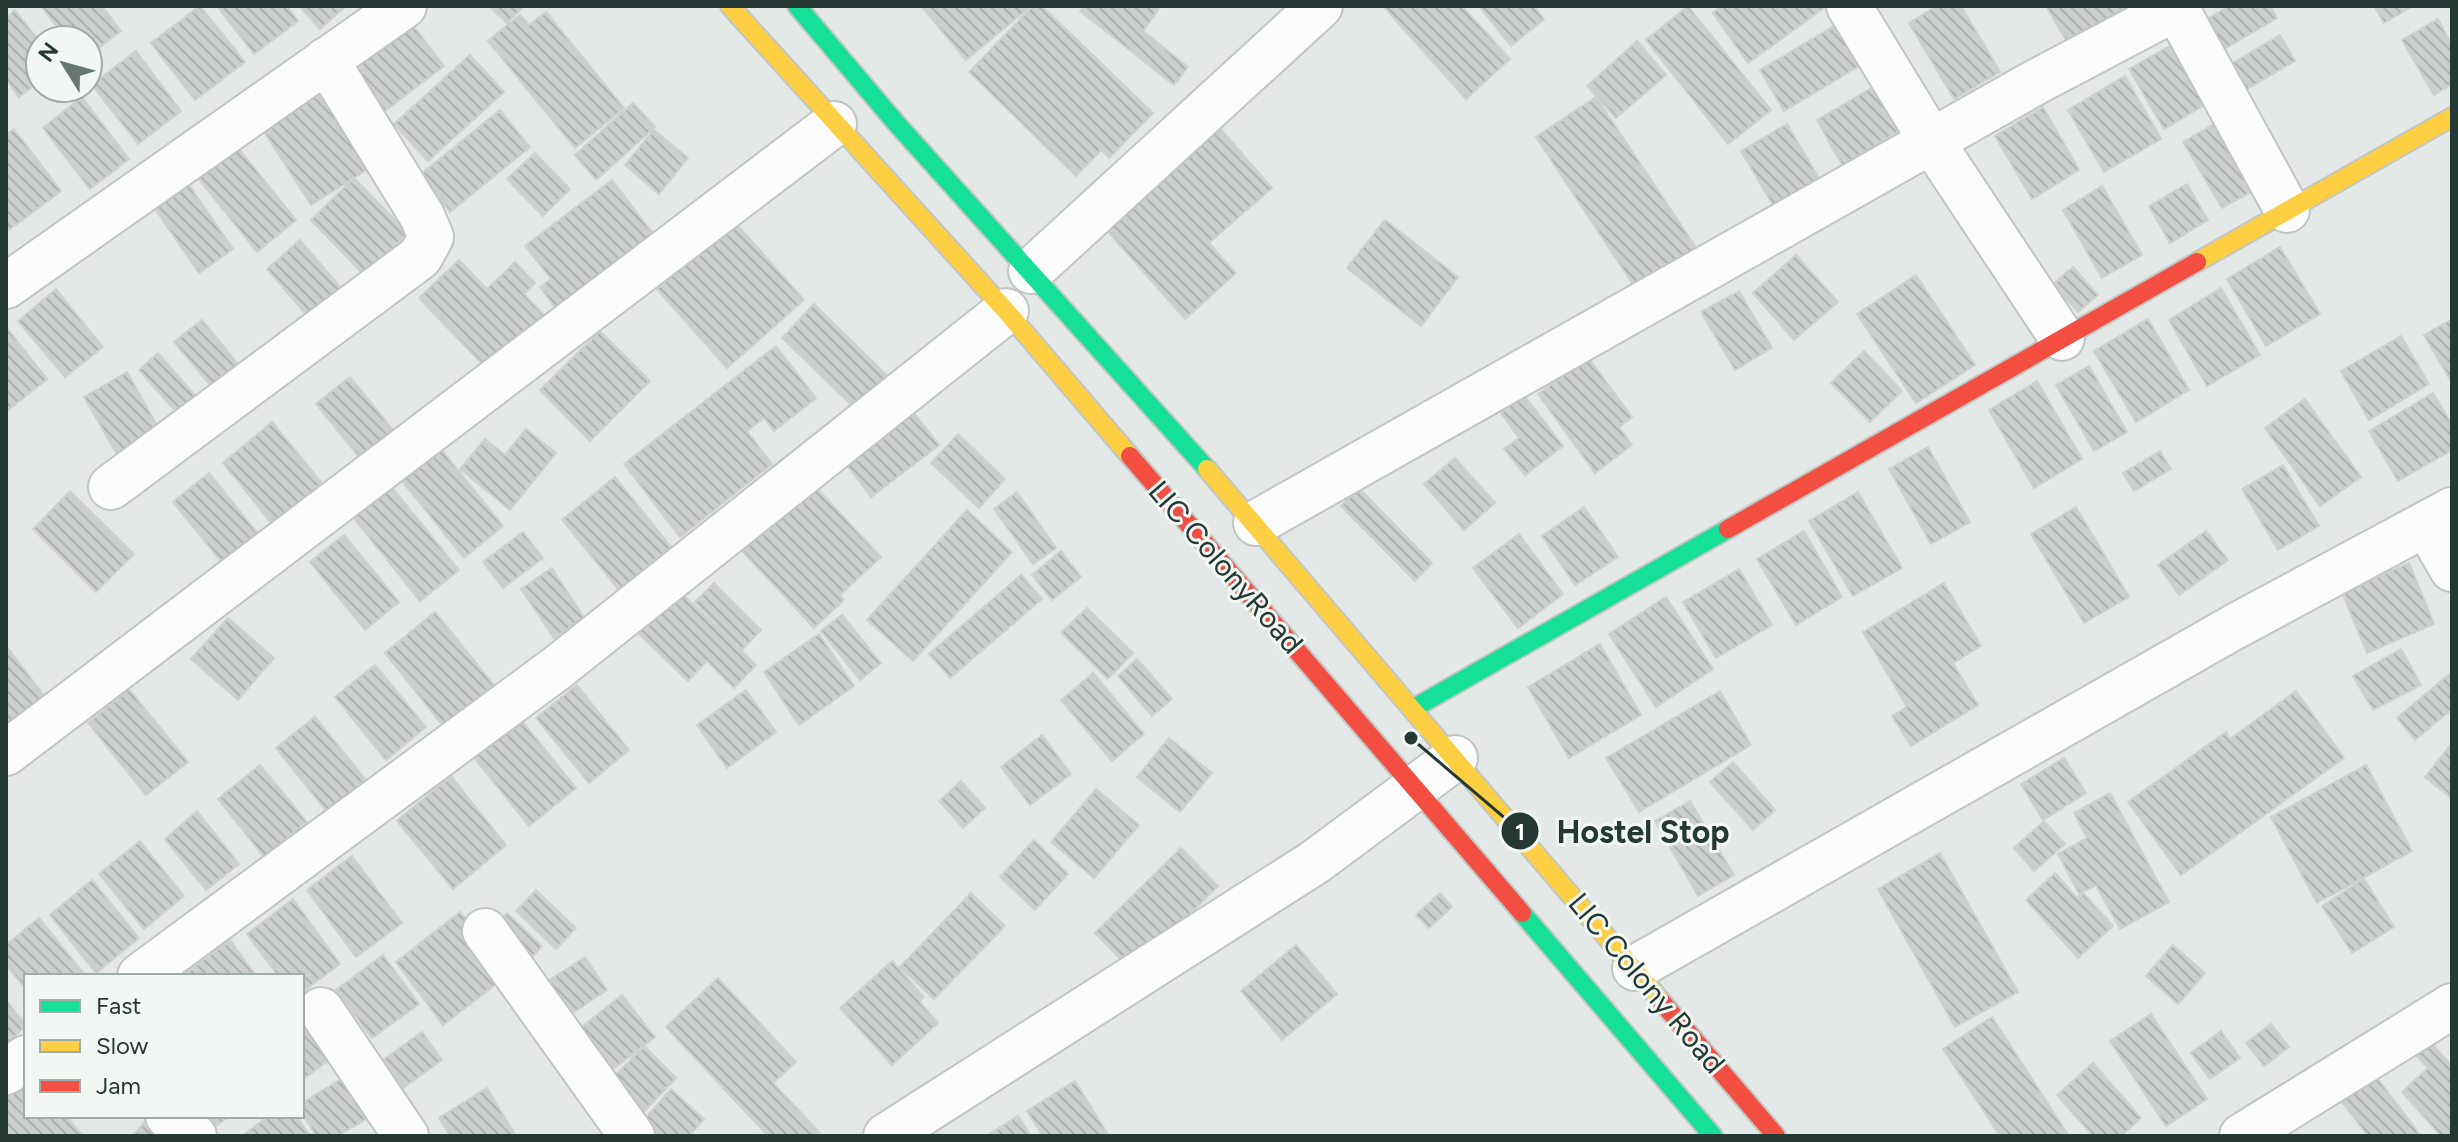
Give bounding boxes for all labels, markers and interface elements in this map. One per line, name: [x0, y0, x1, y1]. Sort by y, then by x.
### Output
north arrow: [24, 24, 104, 104]
text: N: [33, 37, 64, 67]
street label: LIC ColonyRoad: [1141, 473, 1311, 661]
callout: Hostel Stop: [1500, 803, 1745, 859]
text: Hostel Stop: [1556, 813, 1730, 851]
text: 1: [1515, 817, 1525, 846]
street label: LIC Colony Road: [1561, 885, 1733, 1081]
legend: [24, 974, 304, 1118]
text: Fast: [96, 991, 141, 1020]
text: Slow: [96, 1031, 149, 1060]
text: Jam: [96, 1071, 141, 1100]

